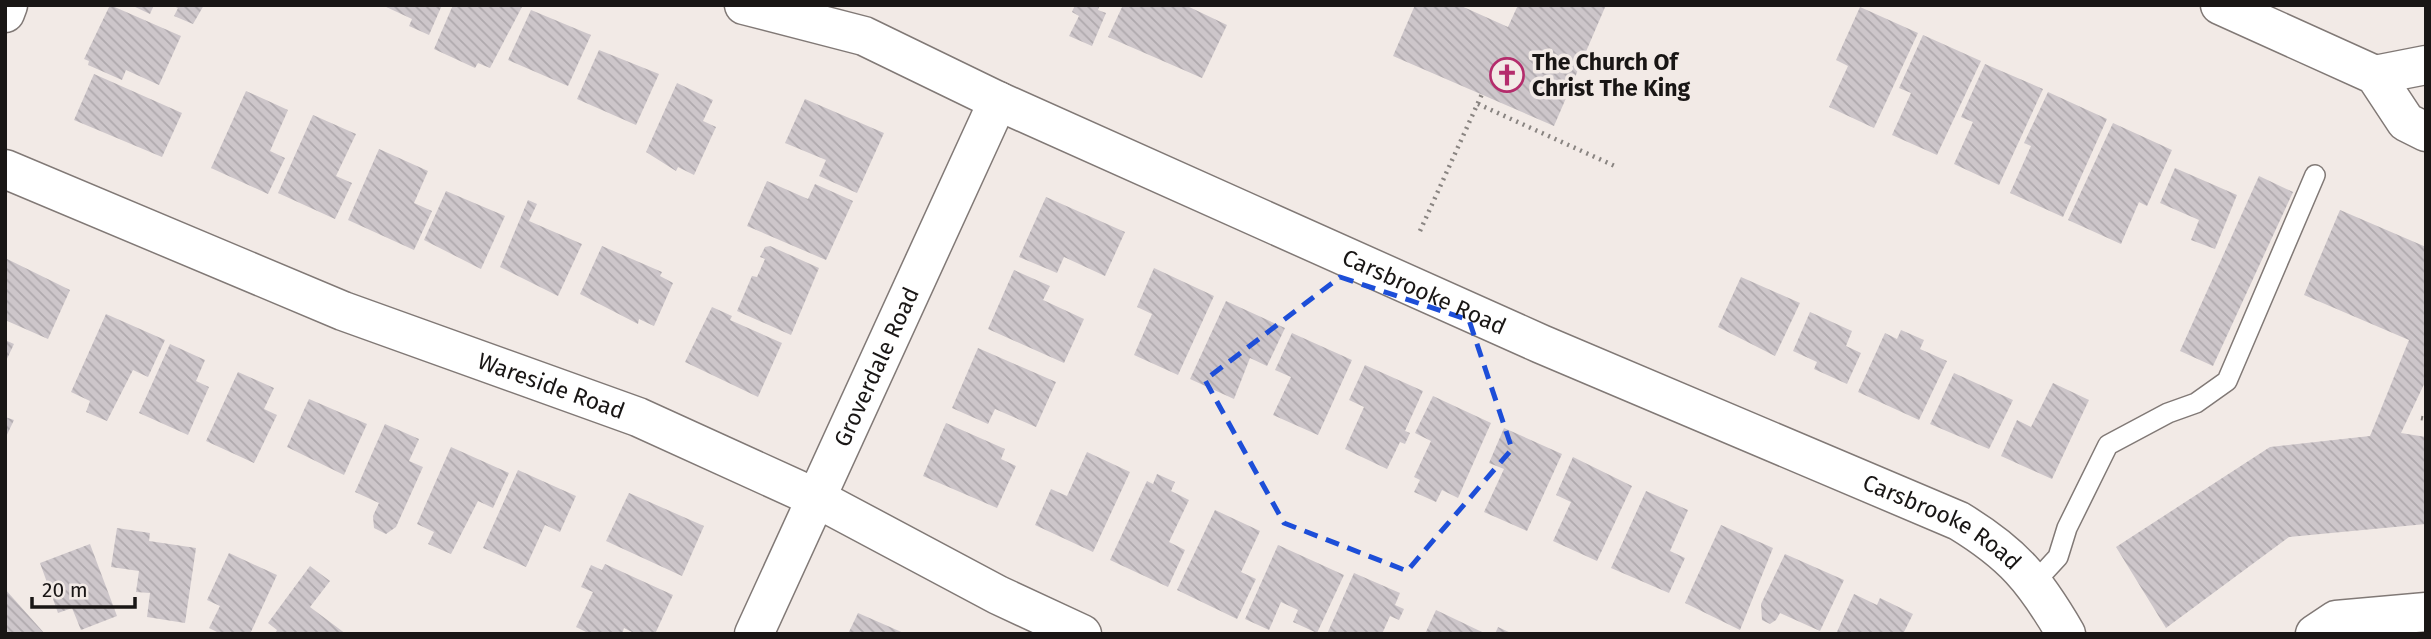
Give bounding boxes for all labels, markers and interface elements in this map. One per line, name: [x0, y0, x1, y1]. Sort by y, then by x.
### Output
place label: The Church Of Christ The King: [1532, 48, 1691, 102]
church icon: The Church Of Christ The King: [1488, 56, 1526, 94]
street label: Carsbrooke Road: [1338, 243, 1511, 341]
street label: Groverdale Road: [828, 282, 925, 451]
street label: Wareside Road: [474, 347, 629, 425]
street label: Carsbrooke Road: [1859, 468, 2027, 576]
scale bar: [32, 566, 135, 610]
text: 20 m: [42, 577, 88, 603]

